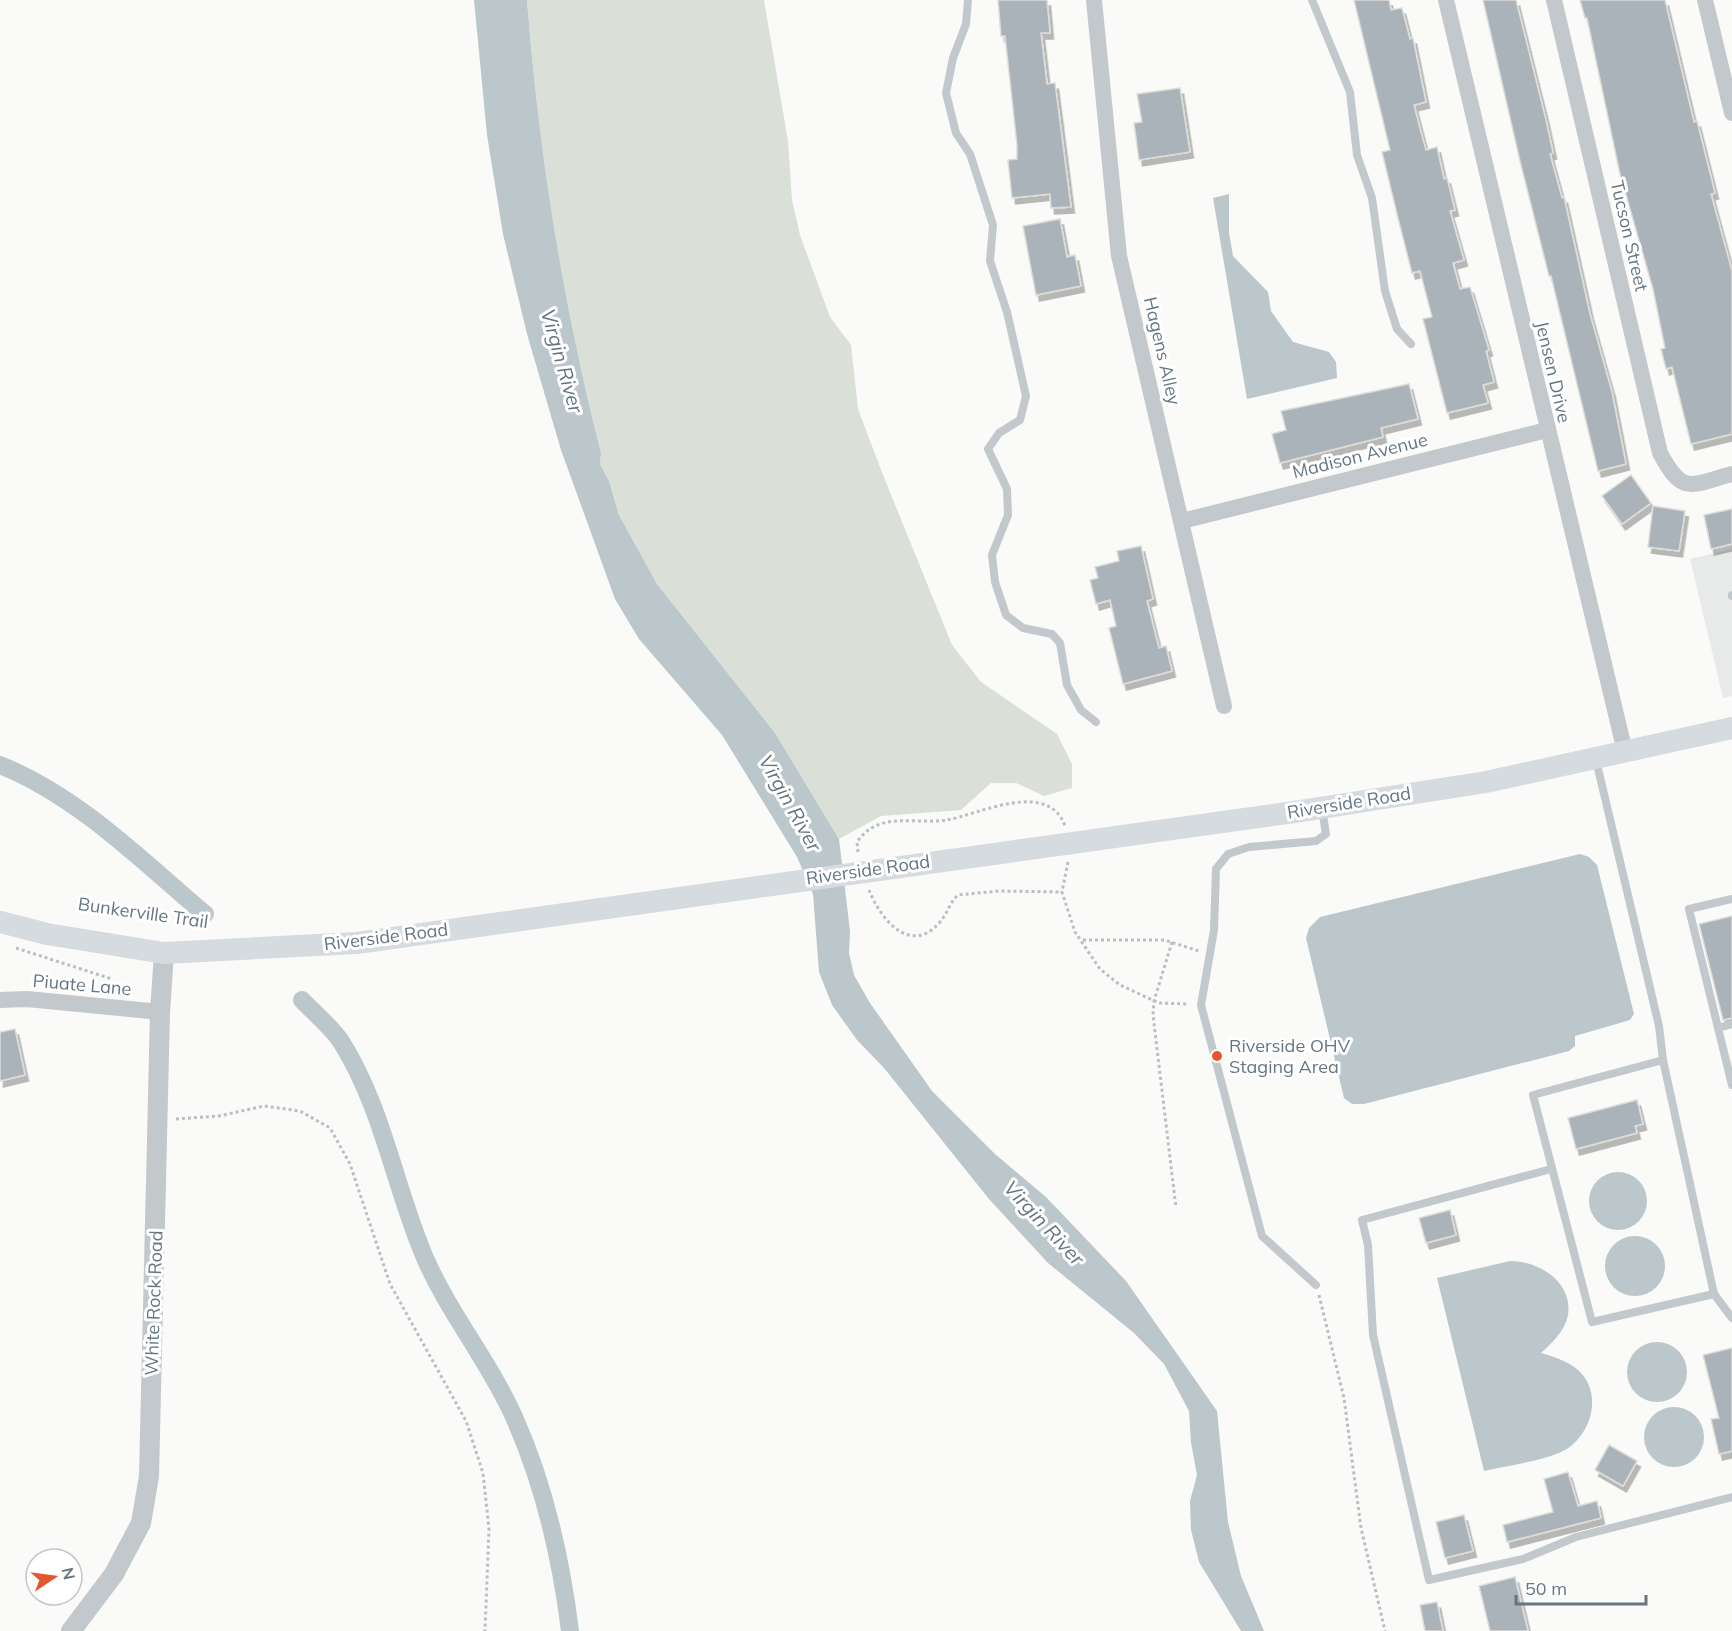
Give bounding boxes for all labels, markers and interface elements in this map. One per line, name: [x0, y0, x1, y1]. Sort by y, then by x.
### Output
street label: Tucson Street: [1606, 178, 1653, 294]
street label: Hagens Alley: [1139, 294, 1186, 408]
water label: Virgin River: [536, 306, 589, 416]
street label: Jensen Drive: [1531, 319, 1576, 425]
street label: Madison Avenue: [1290, 428, 1430, 483]
water label: Virgin River: [754, 750, 828, 856]
street label: Riverside Road: [1285, 781, 1412, 824]
street label: Riverside Road: [804, 849, 931, 890]
street label: Bunkerville Trail: [76, 892, 210, 933]
street label: Riverside Road: [322, 917, 449, 956]
street label: Piuate Lane: [32, 969, 132, 1000]
place label: Riverside OHV Staging Area: [1229, 1034, 1351, 1078]
marker: Riverside OHV Staging Area: [1210, 1049, 1224, 1063]
water label: Virgin River: [999, 1175, 1090, 1271]
street label: White Rock Road: [139, 1230, 168, 1376]
north arrow: [24, 1547, 84, 1607]
text: N: [58, 1565, 80, 1582]
scale bar: [1516, 1568, 1646, 1606]
text: 50 m: [1525, 1577, 1567, 1600]

